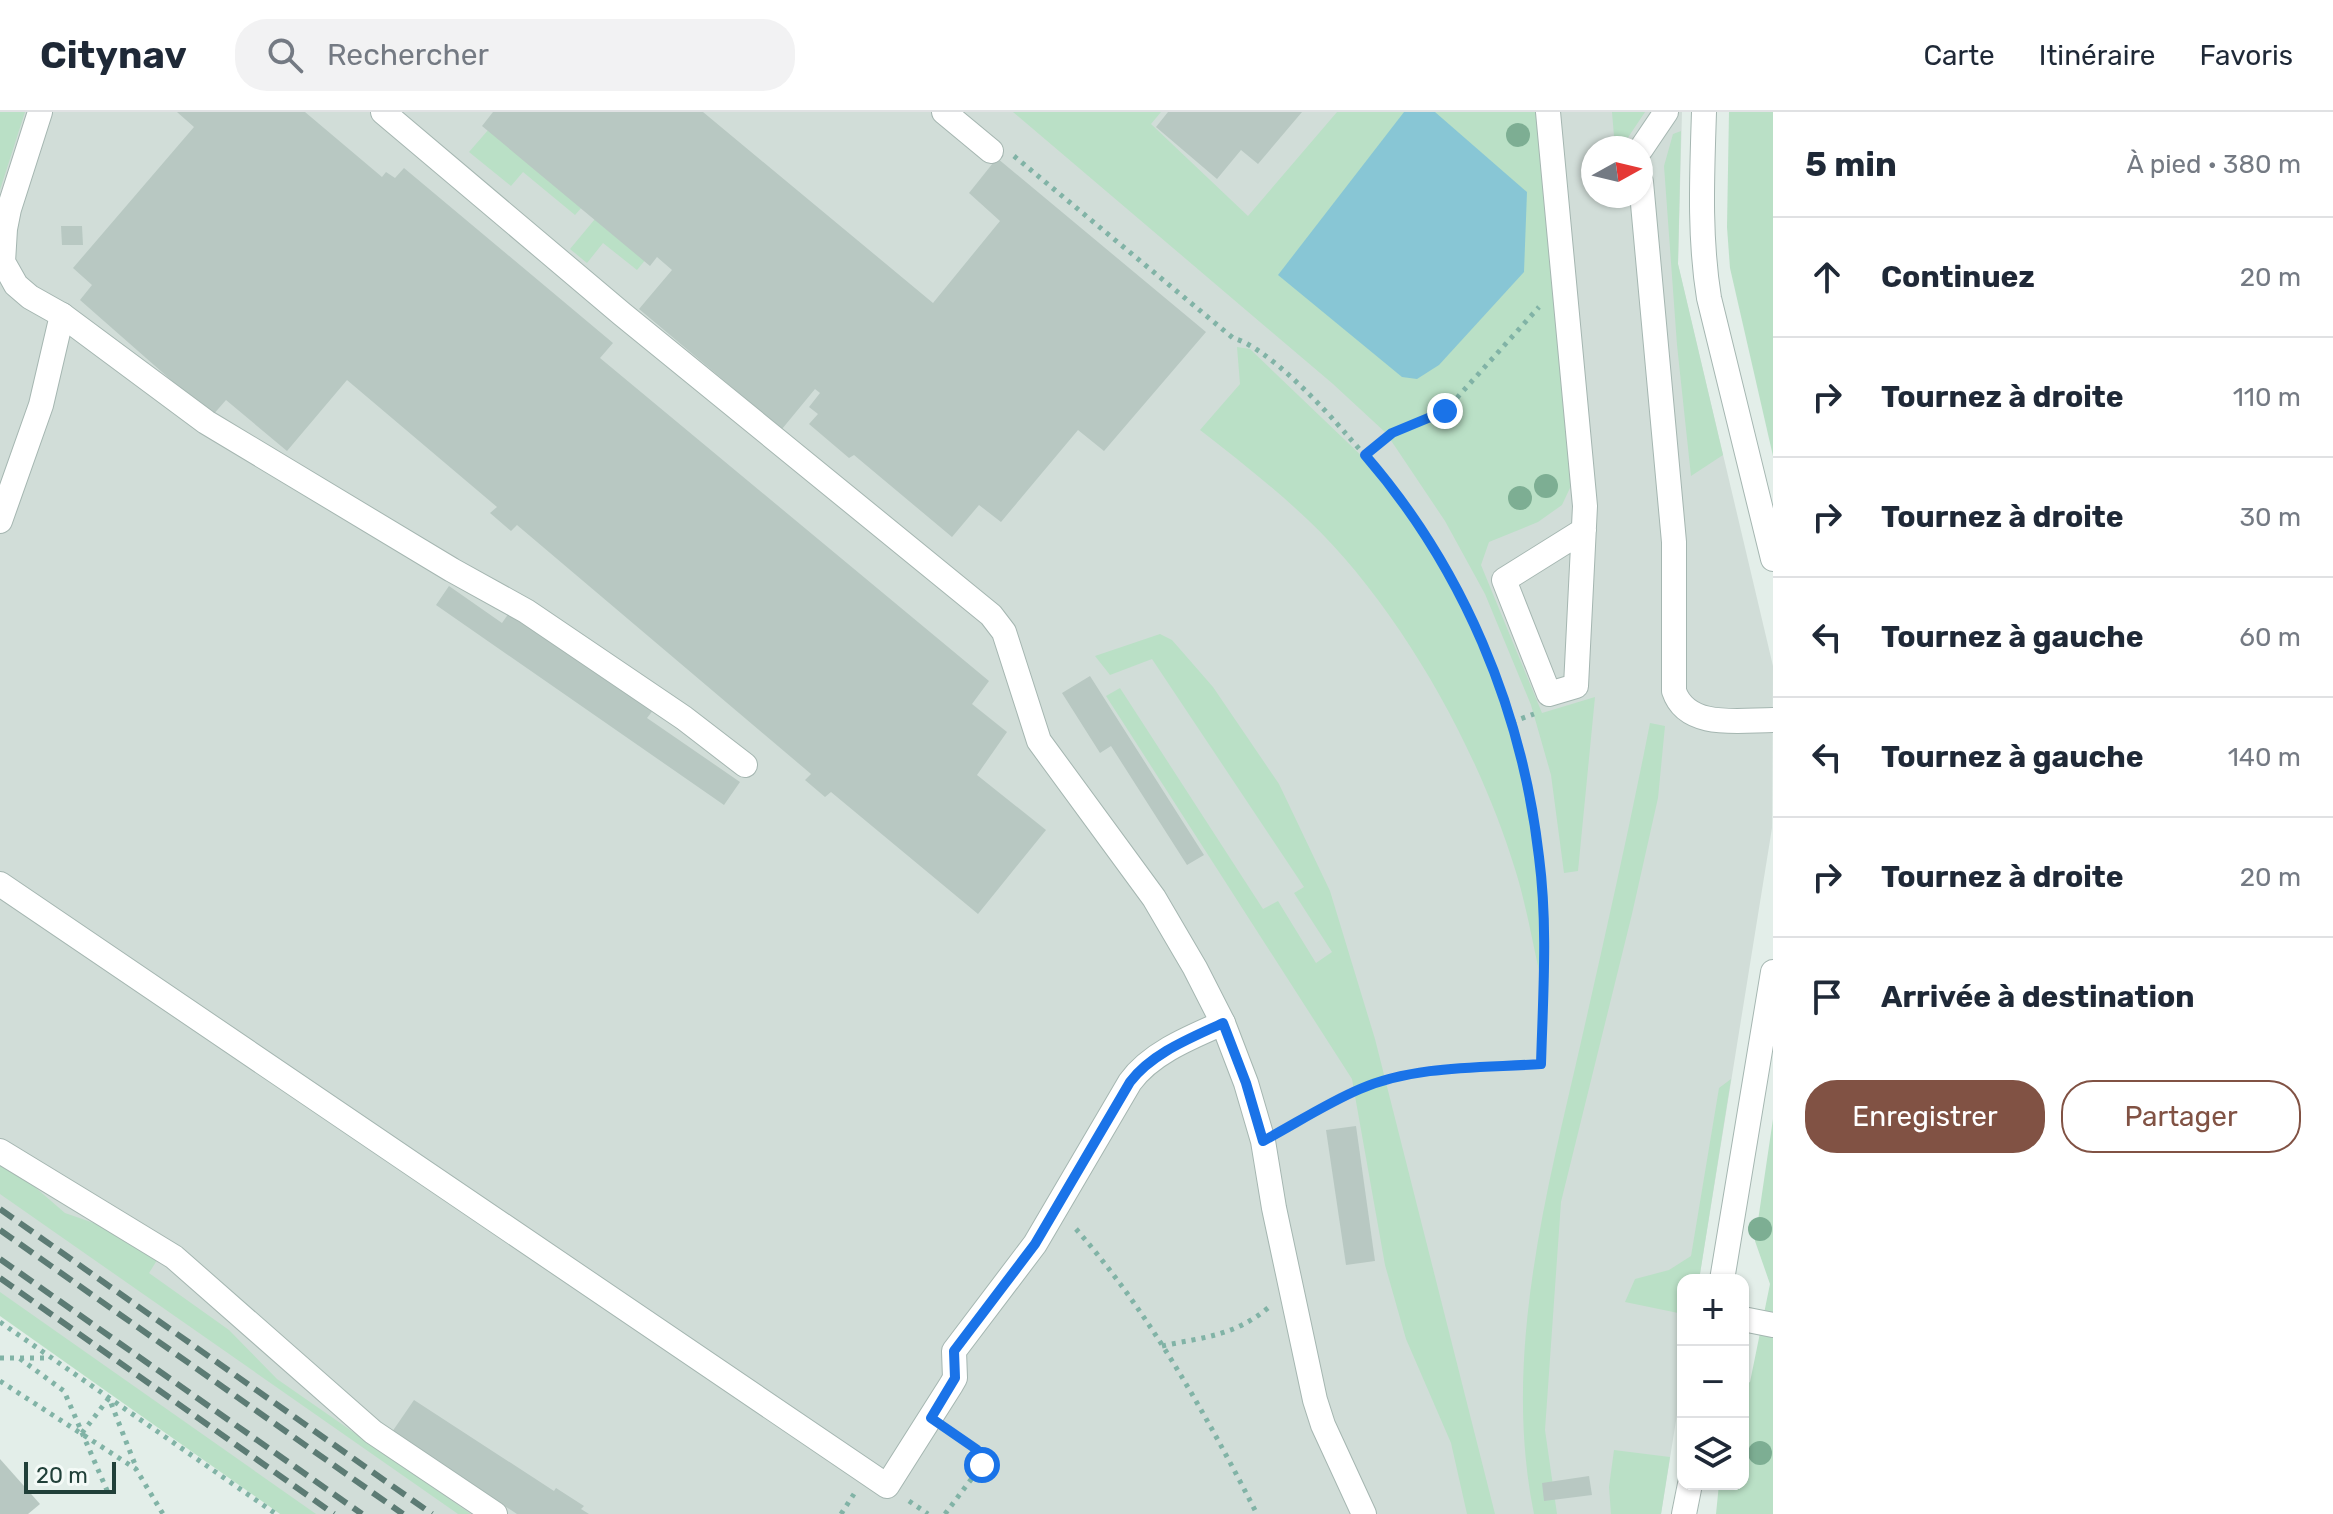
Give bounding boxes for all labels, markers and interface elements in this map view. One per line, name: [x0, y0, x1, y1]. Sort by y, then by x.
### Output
search box: [235, 19, 795, 91]
text: Citynav: [40, 32, 187, 78]
icon: search: [263, 33, 307, 77]
text: Rechercher: [327, 37, 489, 73]
text: Carte: [1923, 39, 1995, 72]
text: Itinéraire: [2039, 39, 2156, 72]
text: Favoris: [2200, 39, 2293, 72]
north arrow: [1581, 136, 1653, 208]
text: 5 min: [1805, 144, 1897, 185]
text: À pied · 380 m: [2127, 149, 2301, 180]
icon: ahead: [1805, 255, 1849, 299]
text: Continuez: [1881, 259, 2035, 295]
text: 20 m: [2240, 262, 2301, 293]
icon: right: [1805, 375, 1849, 419]
text: Tournez à droite: [1881, 379, 2124, 415]
text: 110 m: [2233, 382, 2301, 413]
route end: [1427, 393, 1463, 429]
icon: right: [1805, 495, 1849, 539]
text: Tournez à droite: [1881, 499, 2124, 535]
text: 30 m: [2239, 502, 2301, 533]
icon: left: [1805, 615, 1849, 659]
text: Tournez à gauche: [1881, 619, 2144, 655]
text: 60 m: [2239, 622, 2301, 653]
icon: left: [1805, 735, 1849, 779]
text: Tournez à gauche: [1881, 739, 2144, 775]
text: 140 m: [2228, 742, 2301, 773]
icon: right: [1805, 855, 1849, 899]
text: Tournez à droite: [1881, 859, 2124, 895]
text: 20 m: [2240, 862, 2301, 893]
icon: arrive: [1805, 975, 1849, 1019]
text: Arrivée à destination: [1881, 979, 2195, 1015]
button: Enregistrer: [1805, 1080, 2045, 1153]
button: Partager: [2061, 1080, 2301, 1153]
map controls: [1677, 1274, 1749, 1490]
button: +: [1677, 1274, 1749, 1346]
button: −: [1677, 1346, 1749, 1418]
button: layers: [1677, 1418, 1749, 1490]
route start: [964, 1447, 1000, 1483]
scale bar: [24, 1458, 116, 1494]
text: 20 m: [36, 1462, 88, 1489]

